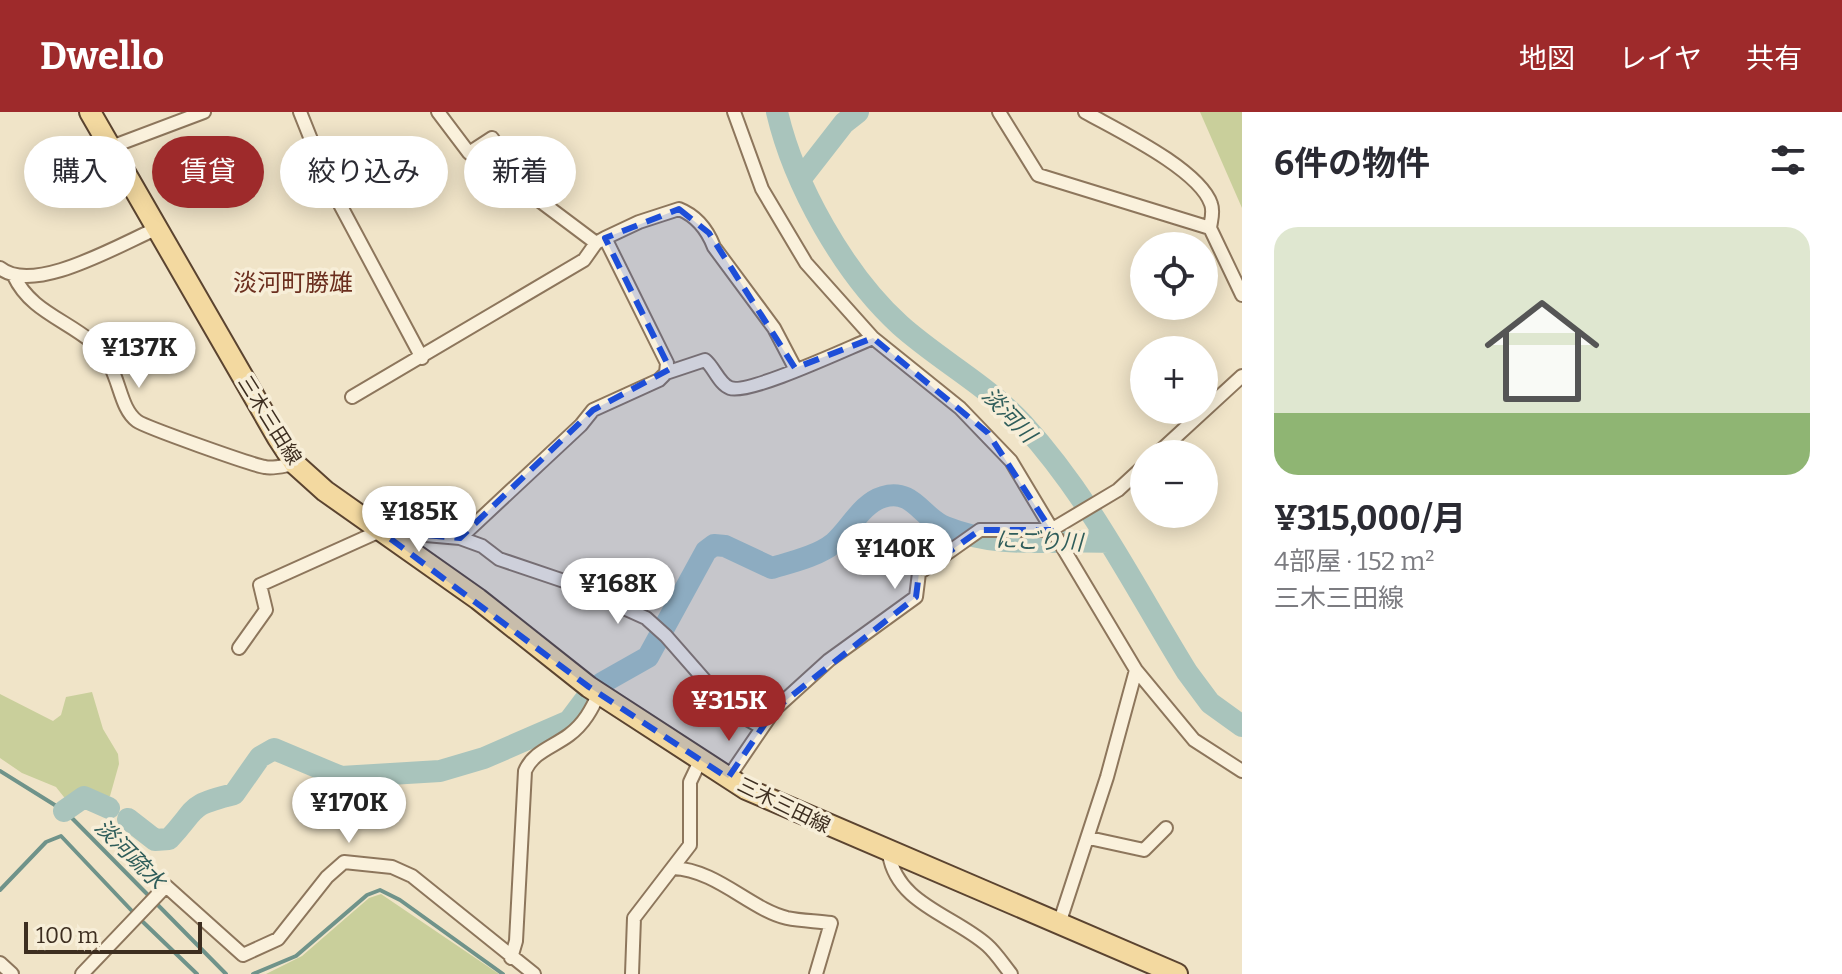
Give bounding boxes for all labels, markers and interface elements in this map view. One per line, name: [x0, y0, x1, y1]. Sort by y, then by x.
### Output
text: Dwello: [40, 33, 164, 79]
text: 地図: [1519, 42, 1575, 75]
text: レイヤ: [1619, 42, 1702, 75]
text: 共有: [1746, 42, 1802, 75]
chip: 購入: [24, 136, 136, 208]
chip: 賃貸: [152, 136, 264, 208]
chip: 絞り込み: [280, 136, 448, 208]
chip: 新着: [464, 136, 576, 208]
icon: filters: [1766, 138, 1810, 182]
text: 6件の物件: [1274, 143, 1430, 184]
map controls: [1130, 232, 1218, 528]
button: locate: [1130, 232, 1218, 320]
district label: 淡河町勝雄: [233, 269, 353, 297]
icon: home: [1470, 279, 1614, 423]
pin: ¥137K: [83, 322, 195, 390]
text: ¥137K: [101, 332, 177, 363]
button: +: [1130, 336, 1218, 424]
street label: 三木三田線: [233, 371, 307, 469]
water label: 淡河川: [976, 382, 1043, 450]
button: −: [1130, 440, 1218, 528]
pin: ¥185K: [363, 486, 475, 554]
text: ¥185K: [380, 496, 458, 527]
text: ¥315,000/月: [1274, 498, 1466, 539]
pin: ¥140K: [839, 523, 951, 591]
water label: にごり川: [995, 526, 1085, 556]
text: ¥140K: [855, 533, 935, 564]
text: 4部屋 · 152 m²: [1274, 546, 1434, 577]
pin: ¥168K: [562, 558, 674, 626]
text: ¥168K: [579, 568, 657, 599]
text: 三木三田線: [1274, 583, 1404, 614]
pin: ¥315K: [673, 675, 785, 743]
text: ¥315K: [691, 685, 767, 716]
street label: 三木三田線: [734, 772, 834, 838]
pin: ¥170K: [293, 777, 405, 845]
text: ¥170K: [310, 787, 388, 818]
water label: 淡河疏水: [89, 813, 172, 896]
scale bar: [24, 918, 202, 954]
text: 100 m: [36, 922, 99, 949]

